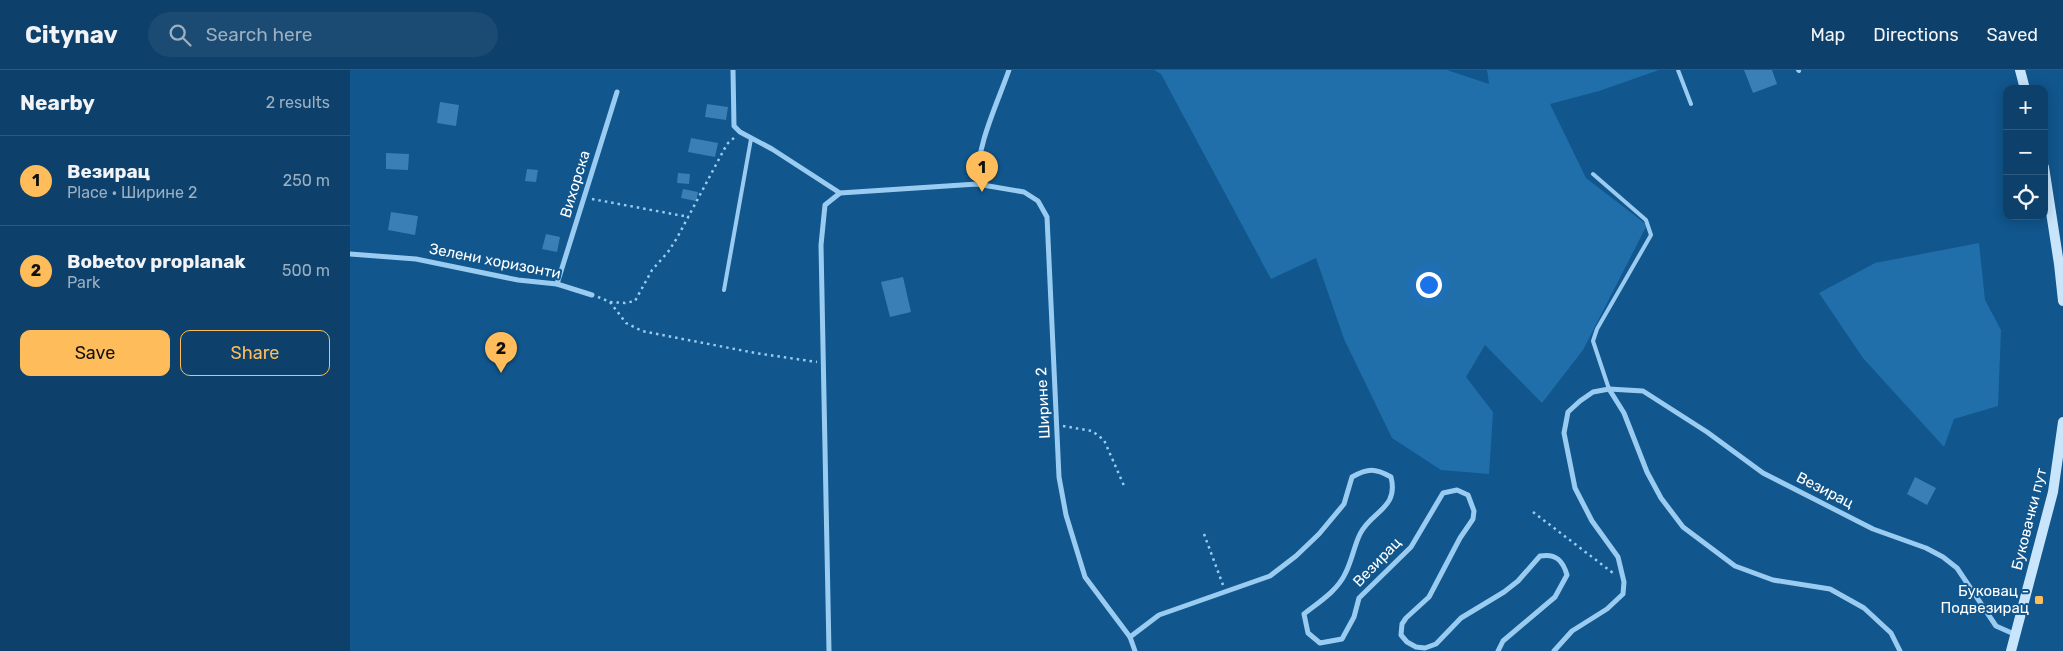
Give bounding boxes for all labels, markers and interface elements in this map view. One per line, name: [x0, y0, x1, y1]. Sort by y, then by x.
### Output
search box: [148, 12, 498, 57]
text: Citynav: [25, 21, 118, 49]
icon: search: [166, 21, 194, 49]
text: Search here: [206, 23, 312, 46]
text: Map: [1810, 24, 1845, 46]
text: Directions: [1873, 24, 1959, 46]
text: Saved: [1987, 24, 2038, 46]
map controls: [2003, 85, 2048, 220]
button: +: [2003, 85, 2048, 130]
text: Nearby: [20, 90, 95, 115]
text: 2 results: [266, 93, 330, 112]
button: −: [2003, 130, 2048, 175]
street label: Вихорска: [556, 148, 594, 220]
pin: 1: [966, 151, 998, 192]
text: Везирац: [67, 160, 150, 183]
text: 1: [32, 171, 40, 190]
text: 250 m: [283, 171, 330, 190]
button: locate: [2003, 175, 2048, 220]
text: Place · Ширине 2: [67, 183, 197, 202]
street label: Зелени хоризонти: [428, 239, 562, 283]
text: Bobetov proplanak: [67, 250, 246, 273]
text: 2: [31, 261, 41, 280]
text: 500 m: [282, 261, 330, 280]
your location: [1416, 272, 1442, 298]
text: Park: [67, 273, 100, 292]
button: Save: [20, 330, 170, 376]
button: Share: [180, 330, 330, 376]
pin: 2: [485, 332, 517, 373]
street label: Ширине 2: [1032, 367, 1054, 439]
street label: Буковачки пут: [2008, 466, 2050, 572]
street label: Везирац: [1793, 468, 1857, 512]
street label: Везирац: [1349, 534, 1405, 590]
place label: Буковац - Подвезирац: [1941, 582, 2029, 617]
marker: Буковац - Подвезирац: [2033, 594, 2045, 606]

